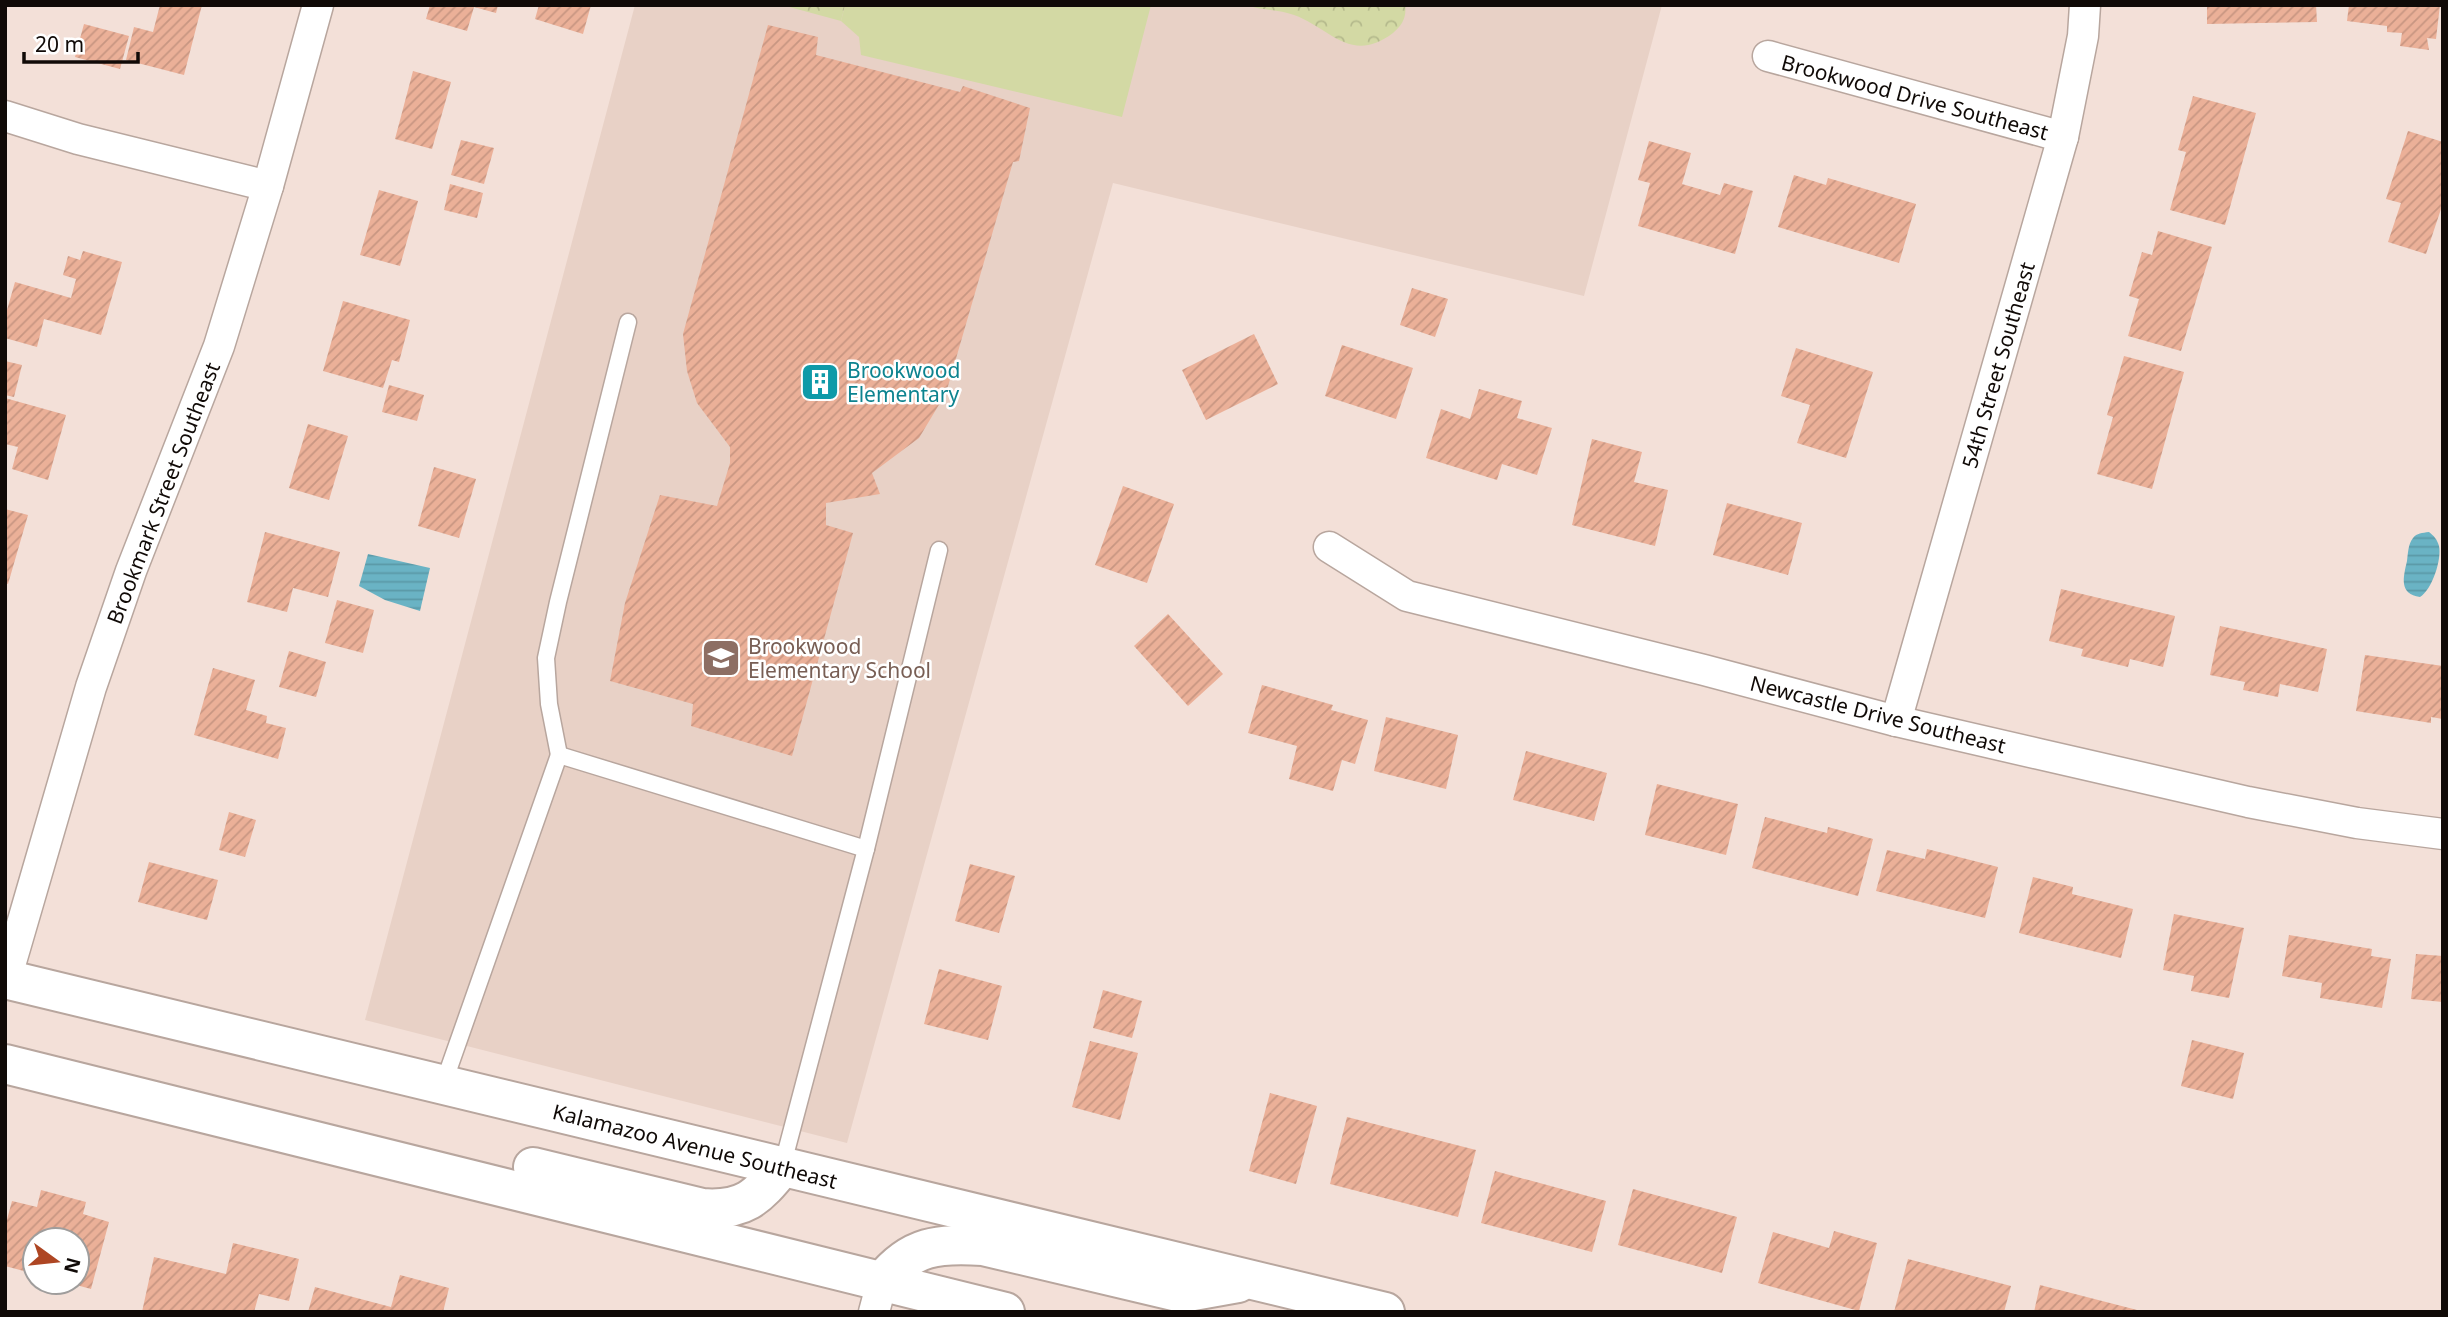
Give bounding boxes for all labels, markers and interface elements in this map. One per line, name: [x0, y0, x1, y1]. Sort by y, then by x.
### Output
scale bar: [24, 21, 138, 65]
text: 20 m: [35, 30, 84, 58]
street label: Brookwood Drive Southeast: [1778, 48, 2052, 146]
street label: 54th Street Southeast: [1955, 258, 2041, 471]
place label: Brookwood Elementary: [847, 356, 960, 408]
street label: Brookmark Street Southeast: [100, 358, 226, 628]
building icon: Brookwood Elementary: [799, 361, 841, 403]
place label: Brookwood Elementary School: [748, 632, 931, 684]
school or university icon: Brookwood Elementary School: [700, 637, 742, 679]
street label: Newcastle Drive Southeast: [1747, 669, 2009, 759]
street label: Kalamazoo Avenue Southeast: [550, 1097, 841, 1195]
north arrow: [21, 1226, 91, 1296]
text: N: [58, 1255, 87, 1276]

